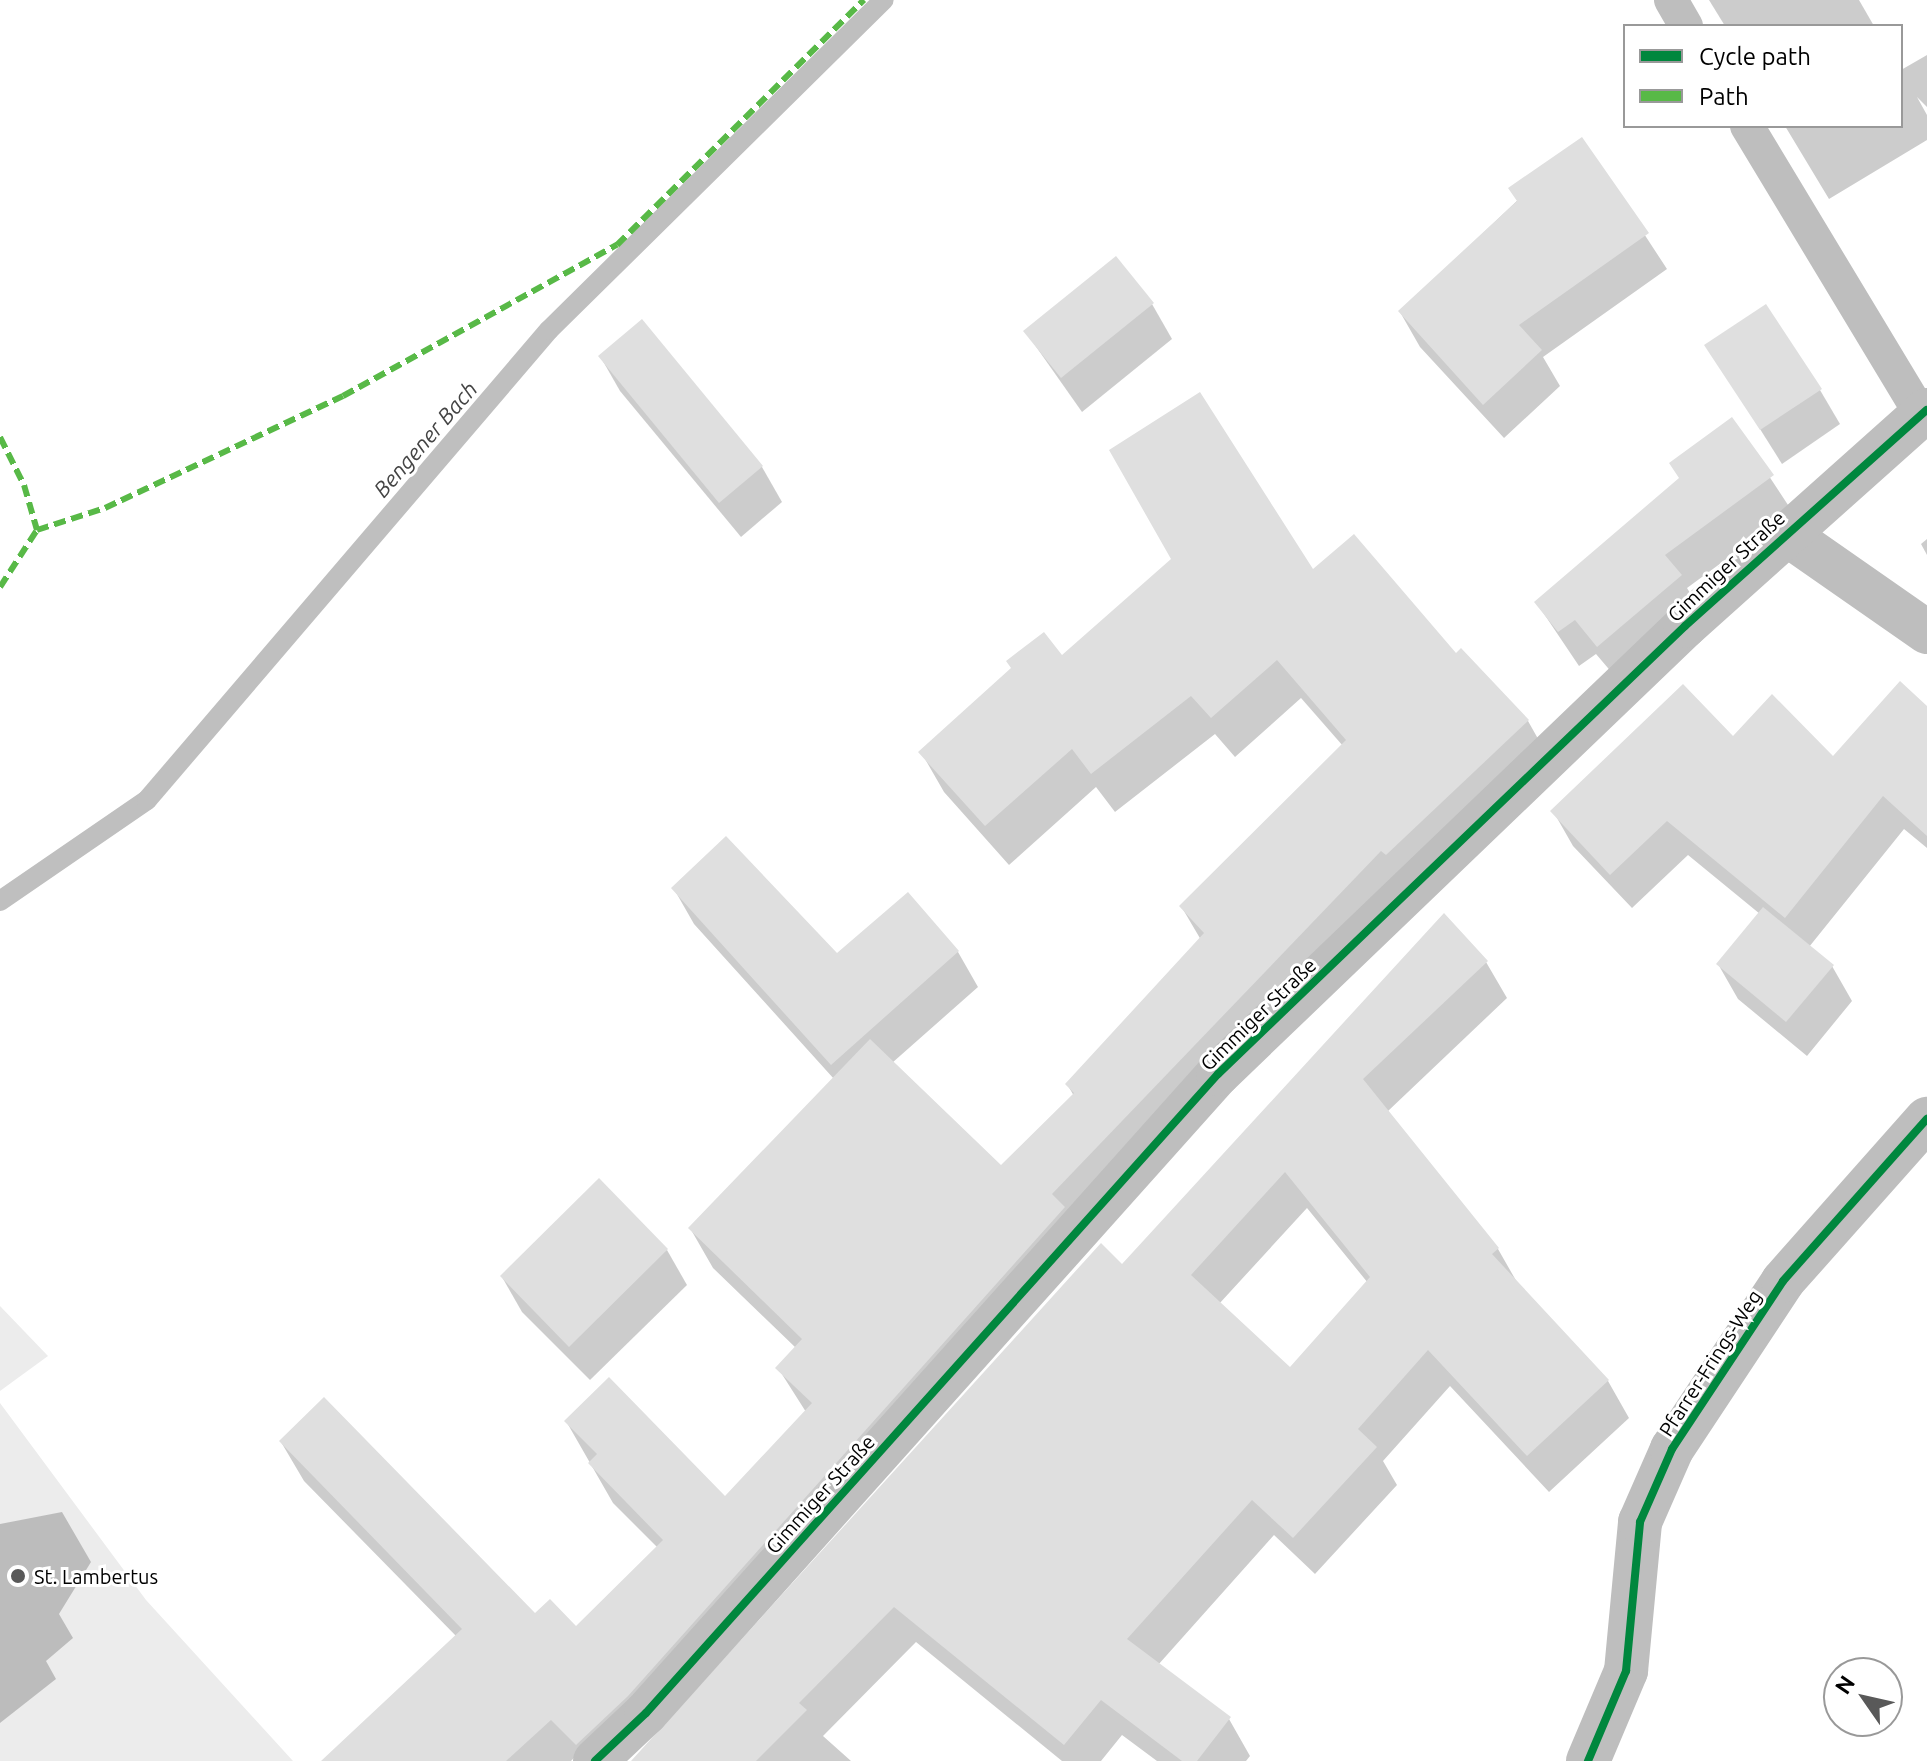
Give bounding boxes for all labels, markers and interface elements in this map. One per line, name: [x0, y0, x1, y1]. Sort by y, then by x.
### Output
legend: [1623, 24, 1903, 128]
text: Cycle path: [1699, 43, 1811, 70]
text: Path: [1699, 83, 1749, 110]
water label: Bengener Bach: [368, 376, 482, 502]
street label: Gimmiger Straße: [1662, 506, 1790, 626]
street label: Gimmiger Straße: [1195, 953, 1321, 1075]
street label: Pfarrer-Frings-Weg: [1654, 1285, 1766, 1441]
street label: Gimmiger Straße: [760, 1430, 880, 1558]
place label: St. Lambertus: [34, 1564, 158, 1588]
marker: St. Lambertus: [9, 1567, 27, 1585]
north arrow: [1823, 1657, 1903, 1737]
text: N: [1829, 1671, 1859, 1698]

